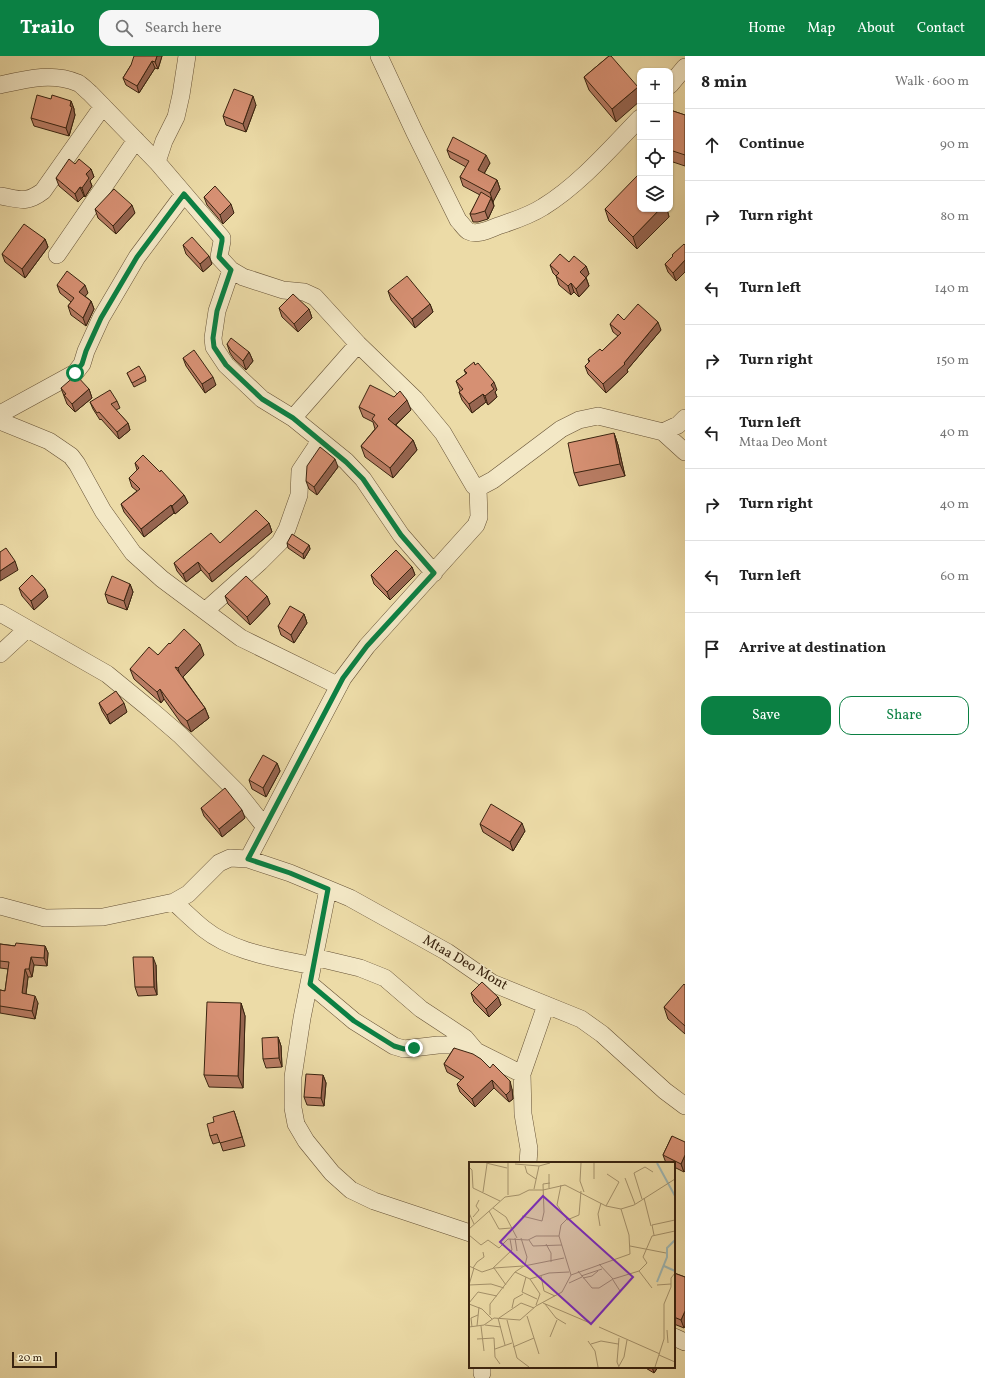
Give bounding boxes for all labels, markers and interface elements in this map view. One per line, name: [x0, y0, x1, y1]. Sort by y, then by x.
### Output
search box: [99, 10, 379, 46]
text: Trailo: [20, 15, 75, 41]
icon: search: [113, 17, 135, 39]
text: Search here: [145, 18, 222, 39]
text: Home: [748, 19, 785, 38]
text: Map: [807, 19, 835, 38]
text: About: [857, 19, 895, 38]
text: Contact: [917, 19, 965, 38]
map controls: [637, 68, 673, 212]
button: +: [637, 68, 673, 104]
text: 8 min: [701, 71, 747, 94]
text: Walk · 600 m: [895, 73, 969, 91]
button: −: [637, 104, 673, 140]
icon: ahead: [701, 134, 723, 156]
text: Continue: [739, 134, 804, 155]
text: 90 m: [940, 136, 969, 154]
button: locate: [637, 140, 673, 176]
button: layers: [637, 176, 673, 212]
icon: right: [701, 206, 723, 228]
text: Turn right: [739, 206, 813, 227]
text: 80 m: [940, 208, 969, 226]
icon: left: [701, 278, 723, 300]
text: Turn left: [739, 278, 801, 299]
text: 140 m: [935, 280, 969, 298]
icon: right: [701, 350, 723, 372]
text: Turn right: [739, 350, 813, 371]
text: 150 m: [936, 352, 969, 370]
route start: [66, 364, 84, 382]
text: Turn left: [739, 413, 801, 434]
icon: left: [701, 422, 723, 444]
text: 40 m: [940, 424, 969, 442]
text: Mtaa Deo Mont: [739, 434, 827, 452]
icon: right: [701, 494, 723, 516]
text: Turn right: [739, 494, 813, 515]
text: 40 m: [940, 496, 969, 514]
icon: left: [701, 566, 723, 588]
text: Turn left: [739, 566, 801, 587]
text: 60 m: [941, 568, 969, 586]
icon: arrive: [701, 638, 723, 660]
text: Arrive at destination: [739, 638, 886, 659]
button: Save: [701, 696, 831, 735]
button: Share: [839, 696, 969, 735]
street label: Mtaa Deo Mont: [419, 931, 511, 995]
route end: [405, 1039, 423, 1057]
inset map: [469, 1162, 675, 1368]
scale bar: [12, 1350, 57, 1369]
text: 20 m: [18, 1351, 42, 1366]

